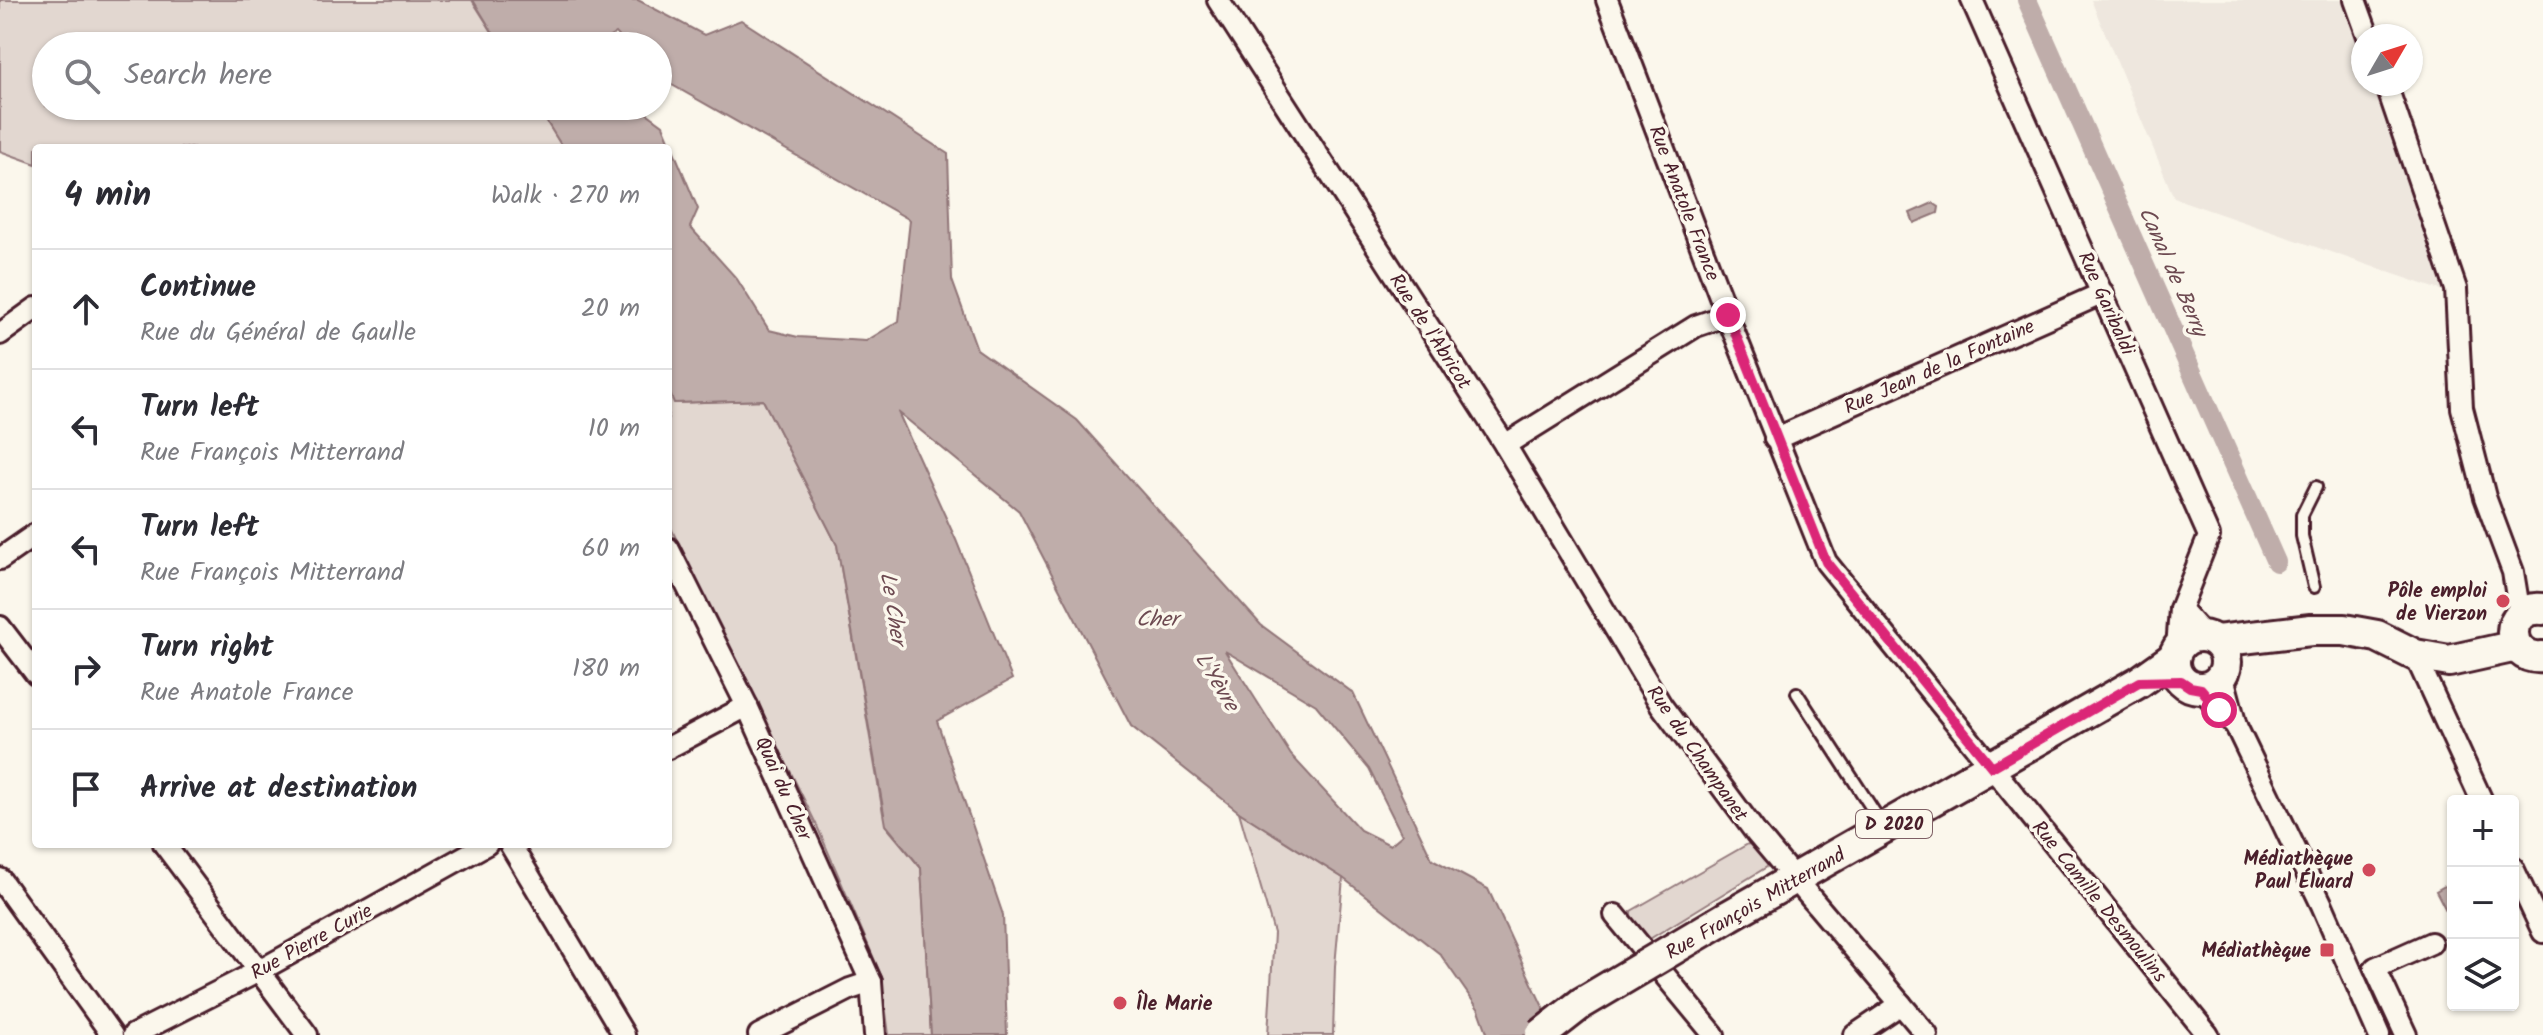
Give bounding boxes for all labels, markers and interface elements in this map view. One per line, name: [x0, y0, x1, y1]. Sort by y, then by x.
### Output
north arrow: [2351, 24, 2423, 96]
search box: [32, 32, 672, 120]
text: Search here: [124, 52, 272, 100]
icon: search: [60, 54, 104, 98]
street label: Rue Anatole France: [1639, 121, 1728, 286]
text: 4 min: [64, 169, 151, 223]
text: Walk · 270 m: [491, 175, 640, 217]
water label: Canal de Berry: [2128, 202, 2217, 346]
street label: Rue Garibaldi: [2068, 247, 2143, 362]
text: Continue: [140, 264, 256, 312]
street label: Rue de l'Abricot: [1380, 268, 1479, 397]
icon: ahead: [64, 287, 108, 331]
text: 20 m: [581, 288, 640, 330]
route end: [1710, 297, 1746, 333]
street label: Rue Jean de la Fontaine: [1839, 311, 2040, 424]
text: Rue du Général de Gaulle: [140, 312, 416, 354]
text: Turn left: [140, 384, 259, 432]
icon: left: [64, 407, 108, 451]
text: 10 m: [588, 408, 640, 450]
text: Rue François Mitterrand: [140, 432, 404, 474]
text: Turn left: [140, 504, 259, 552]
icon: left: [64, 527, 108, 571]
text: 60 m: [581, 528, 640, 570]
text: Rue François Mitterrand: [140, 552, 404, 594]
water label: Le Cher: [869, 570, 915, 652]
place label: Pôle emploi de Vierzon: [2388, 576, 2488, 631]
marker: Pôle emploi de Vierzon: [2494, 592, 2512, 610]
water label: Cher: [1136, 603, 1183, 638]
text: Turn right: [140, 624, 273, 672]
water label: L'Yèvre: [1184, 646, 1248, 721]
icon: right: [64, 647, 108, 691]
text: 180 m: [572, 648, 640, 690]
text: Rue Anatole France: [140, 672, 354, 714]
street label: Rue du Champanet: [1637, 679, 1756, 829]
route start: [2201, 692, 2237, 728]
street label: Quai du Cher: [745, 732, 820, 847]
text: Arrive at destination: [140, 765, 417, 813]
icon: arrive: [64, 767, 108, 811]
map controls: [2447, 795, 2519, 1011]
button: +: [2447, 795, 2519, 867]
road number: D 2020: [1856, 810, 1932, 838]
street label: Rue Camille Desmoulins: [2023, 814, 2174, 991]
street label: Rue François Mitterrand: [1660, 840, 1853, 969]
place label: Médiathèque Paul Éluard: [2243, 844, 2354, 899]
marker: Médiathèque Paul Éluard: [2360, 861, 2378, 879]
button: −: [2447, 867, 2519, 939]
street label: Rue Pierre Curie: [245, 896, 379, 990]
place label: Médiathèque: [2201, 936, 2311, 968]
button: layers: [2447, 939, 2519, 1011]
marker: Médiathèque: [2318, 941, 2336, 959]
place label: Île Marie: [1136, 989, 1213, 1021]
marker: Île Marie: [1111, 994, 1129, 1012]

